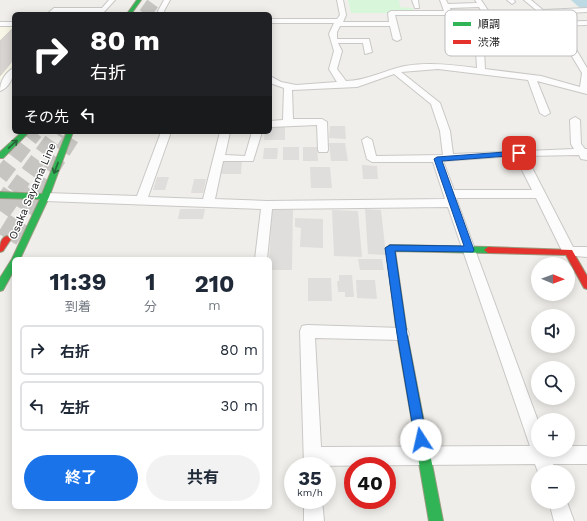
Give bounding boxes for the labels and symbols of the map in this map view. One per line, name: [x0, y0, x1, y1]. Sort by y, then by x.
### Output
legend: [445, 10, 577, 56]
text: 順調: [478, 18, 500, 31]
text: 渋滞: [478, 36, 500, 49]
pin: [502, 136, 536, 170]
one-way arrow: [8, 139, 18, 149]
street label: Osaka Sayama Line: [6, 141, 59, 241]
one-way arrow: [51, 162, 59, 174]
north arrow: [531, 257, 575, 301]
position arrow: [400, 419, 442, 461]
speed limit sign: 40: [344, 457, 396, 509]

